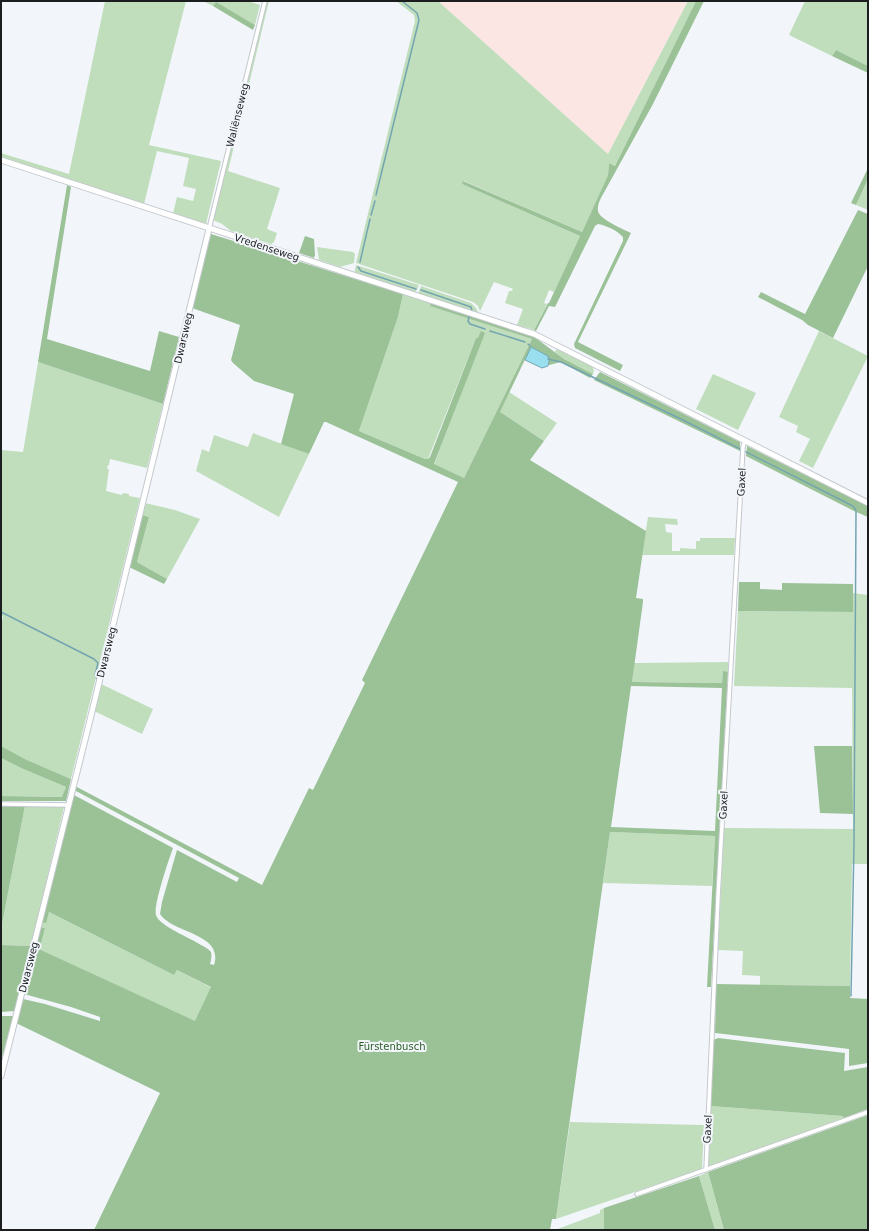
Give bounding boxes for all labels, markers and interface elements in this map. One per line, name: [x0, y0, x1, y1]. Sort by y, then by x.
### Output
street label: Waliënseweg: [224, 82, 251, 148]
street label: Vredenseweg: [233, 232, 301, 263]
street label: Dwarsweg: [172, 312, 195, 365]
street label: Gaxel: [735, 468, 748, 497]
street label: Dwarsweg: [95, 626, 118, 679]
street label: Gaxel: [717, 791, 730, 820]
street label: Dwarsweg: [17, 941, 40, 994]
park label: Fürstenbusch: [358, 1041, 426, 1052]
street label: Gaxel: [701, 1115, 714, 1144]

